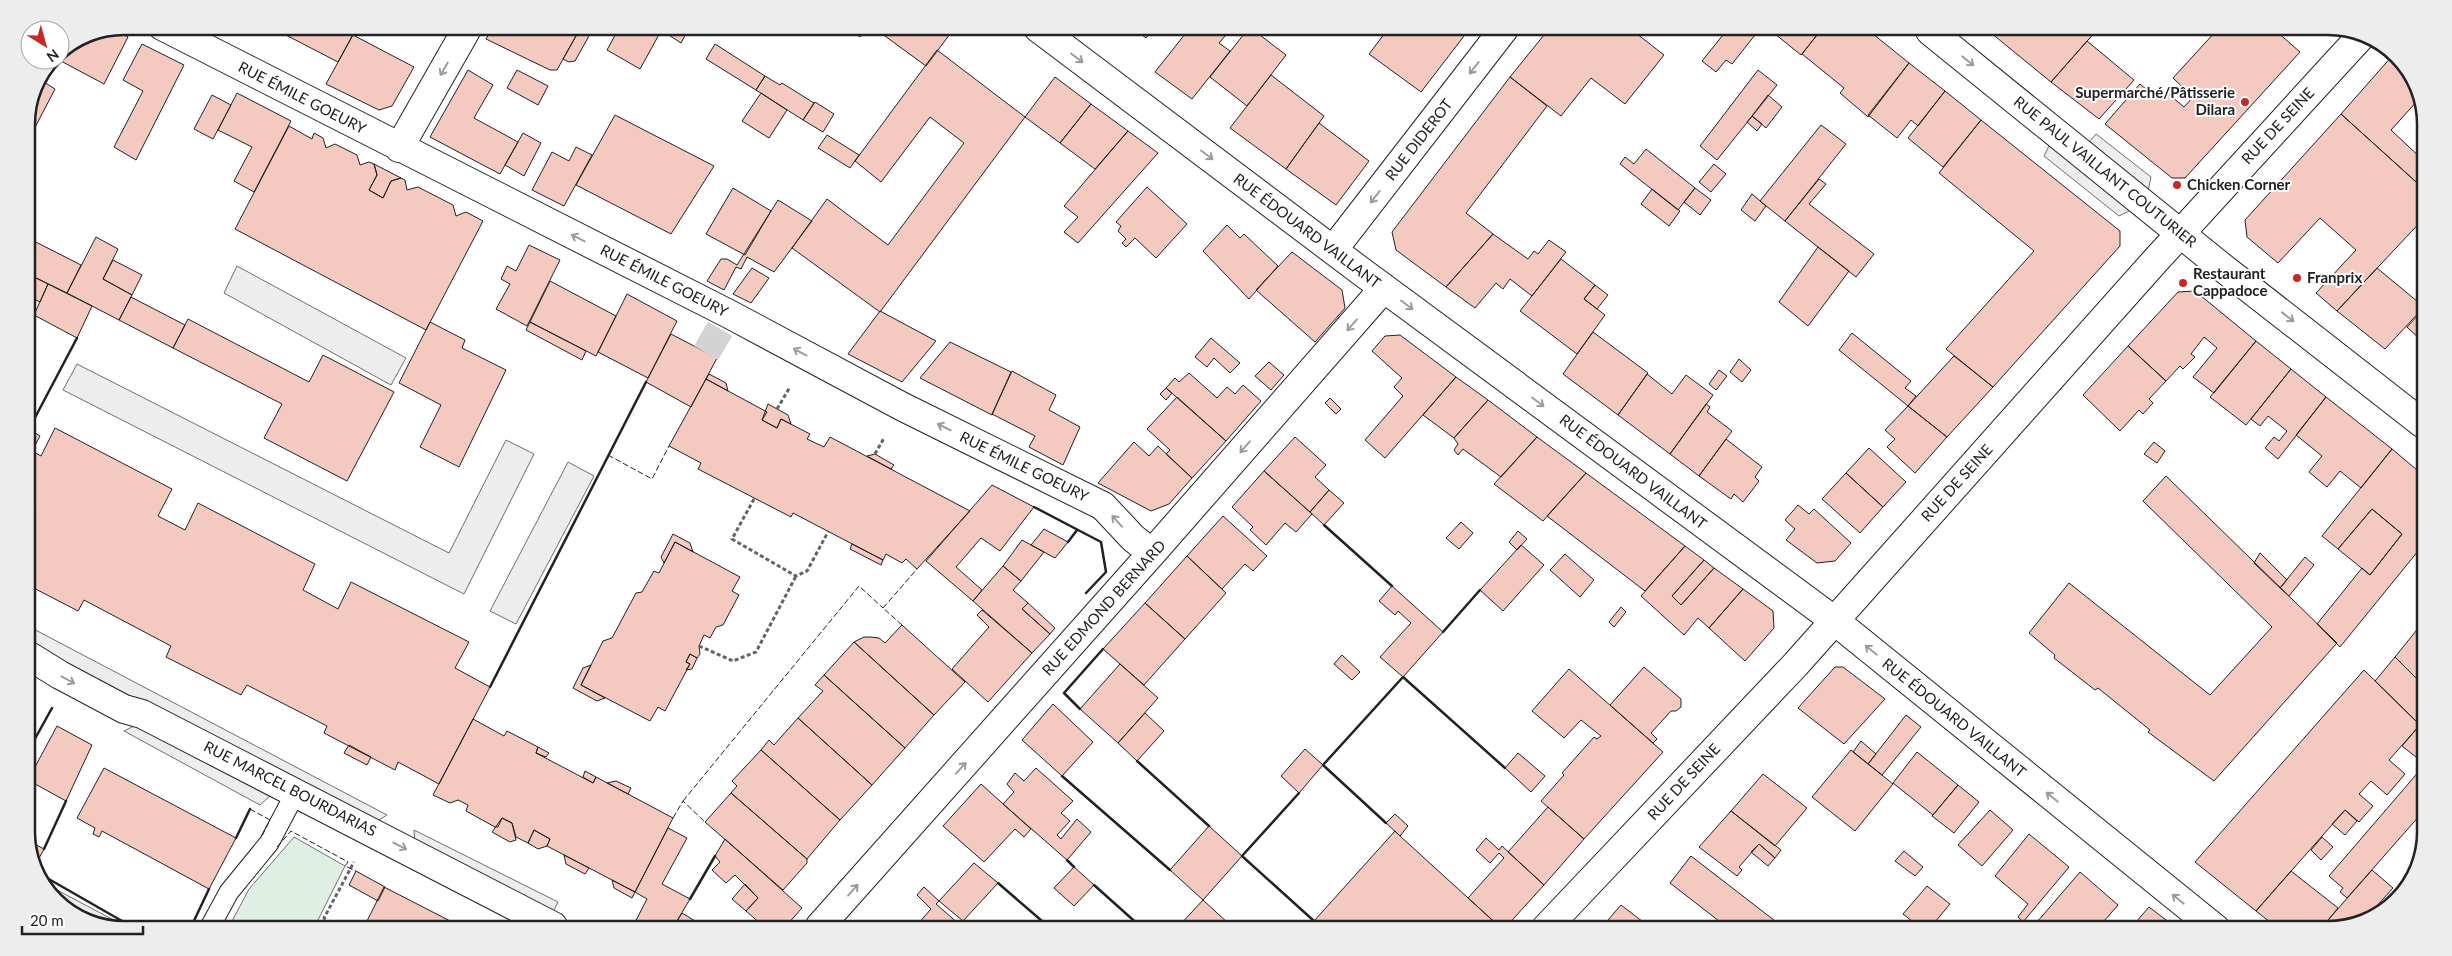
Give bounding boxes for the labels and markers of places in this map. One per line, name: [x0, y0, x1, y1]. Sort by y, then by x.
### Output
place label: Supermarché/Pâtisserie Dilara: [2075, 83, 2235, 118]
marker: Supermarché/Pâtisserie Dilara: [2239, 96, 2251, 108]
place label: Chicken Corner: [2187, 175, 2291, 193]
marker: Chicken Corner: [2171, 179, 2183, 191]
place label: Restaurant Cappadoce: [2193, 264, 2267, 299]
place label: Franprix: [2307, 268, 2362, 286]
marker: Franprix: [2291, 272, 2303, 284]
marker: Restaurant Cappadoce: [2177, 277, 2189, 289]

